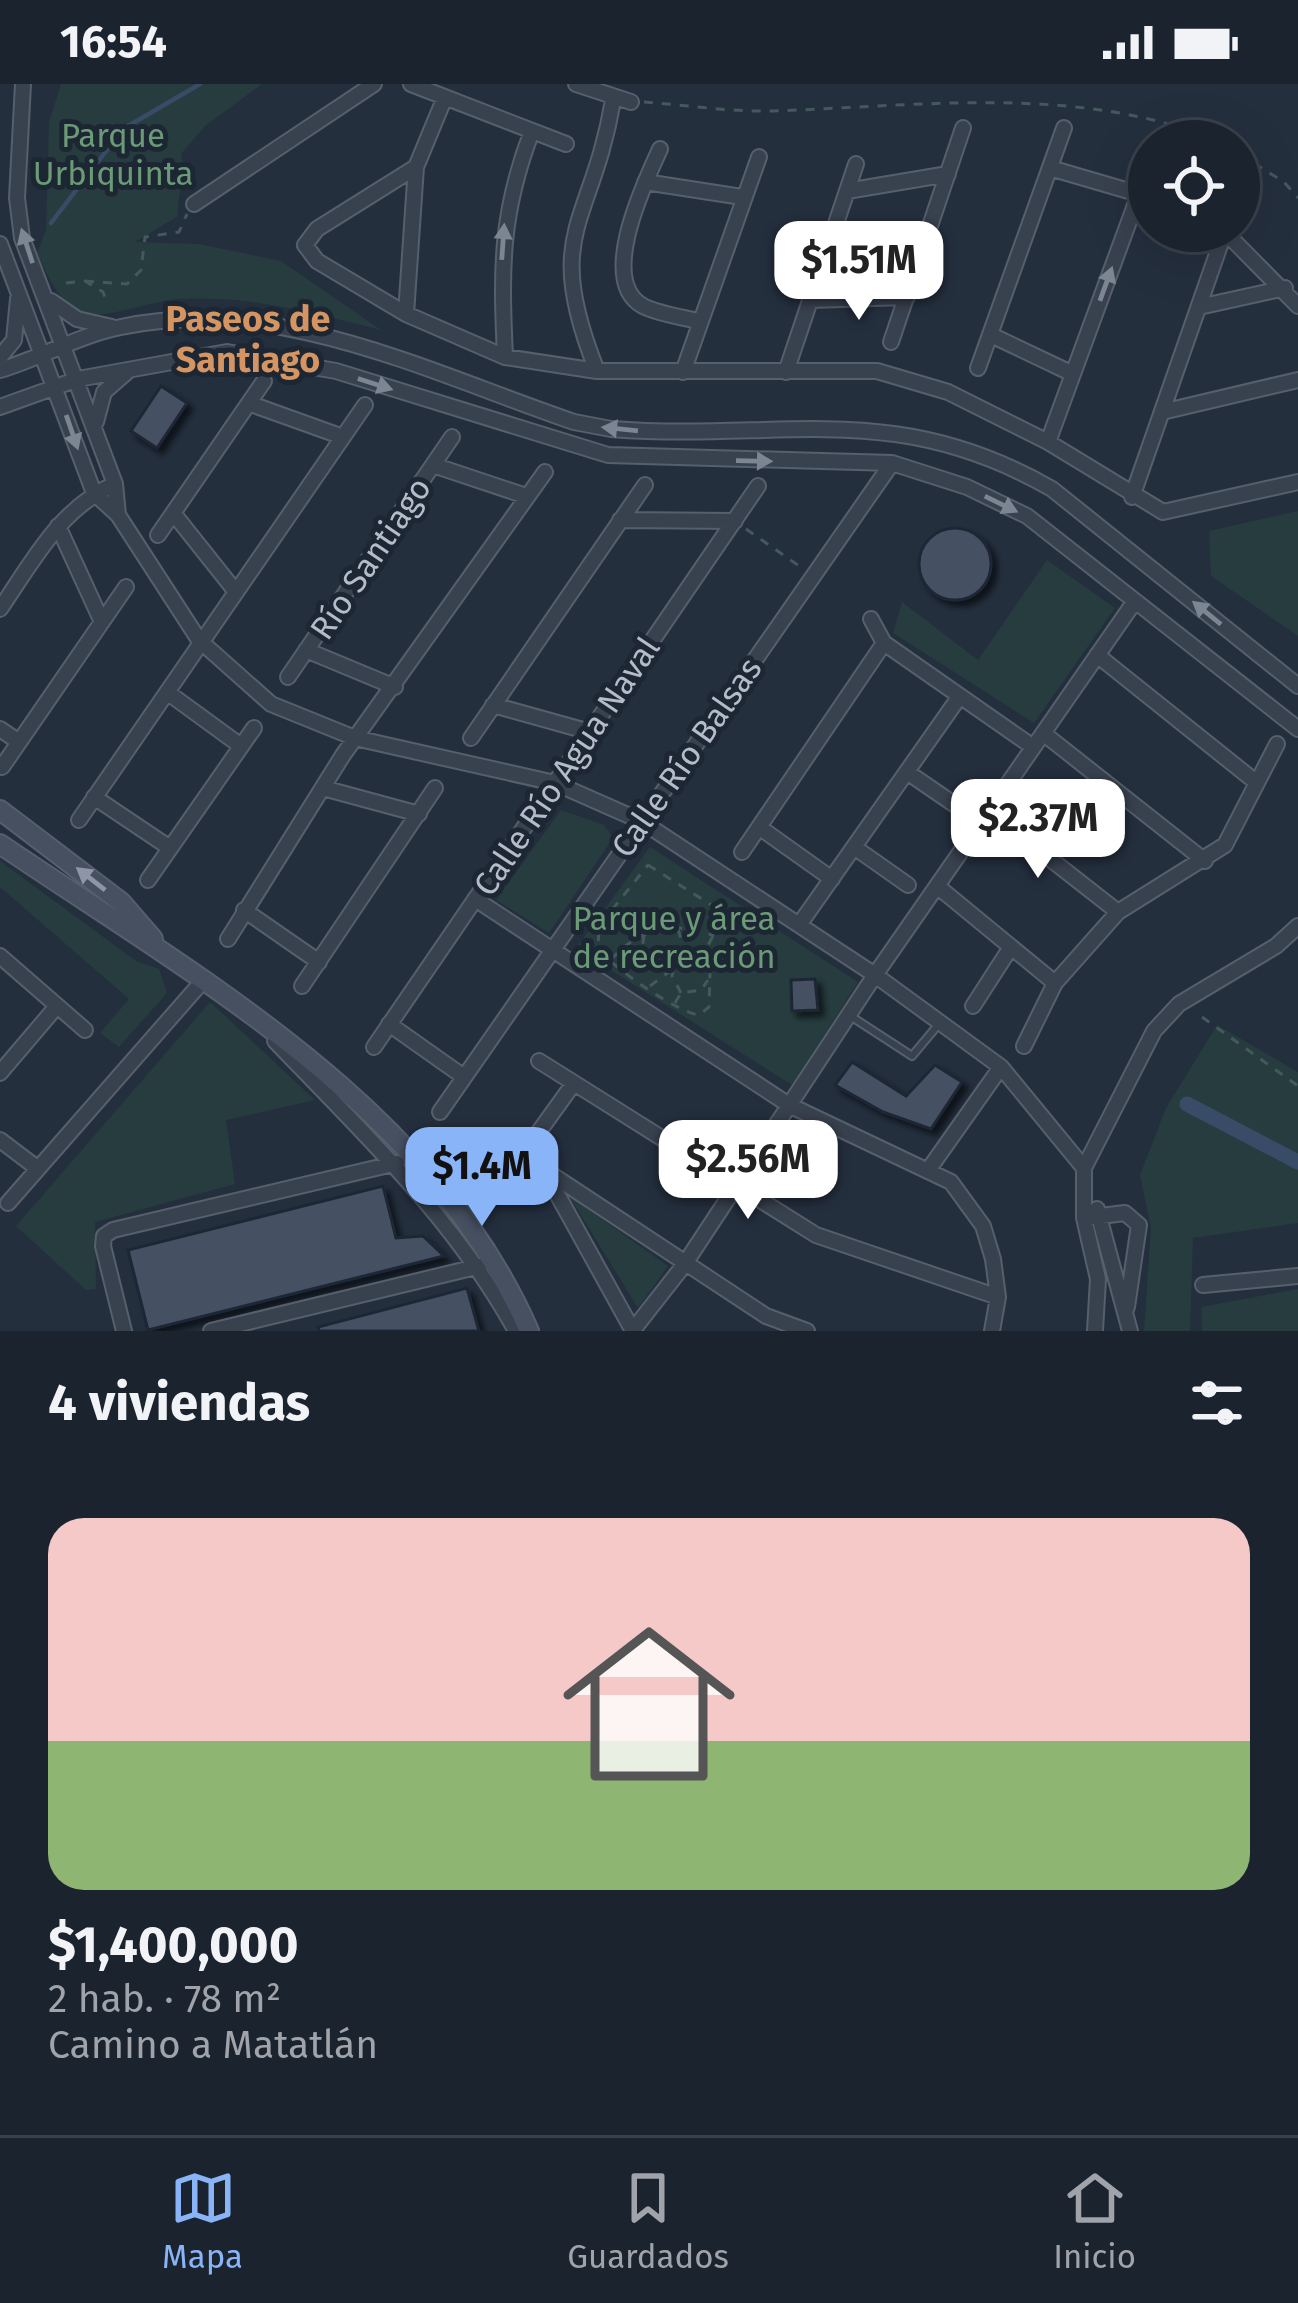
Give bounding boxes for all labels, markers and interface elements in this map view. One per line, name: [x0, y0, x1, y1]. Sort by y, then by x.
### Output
text: 16:54: [60, 15, 167, 69]
park label: Parque Urbiquinta: [33, 116, 193, 194]
map controls: [1128, 120, 1260, 252]
button: locate: [1128, 120, 1260, 252]
pin: $1.51M: [761, 221, 957, 323]
one-way arrow: [493, 223, 512, 260]
one-way arrow: [17, 227, 36, 264]
text: $1.51M: [801, 237, 917, 283]
one-way arrow: [1098, 266, 1116, 302]
district label: Paseos de Santiago: [166, 297, 330, 382]
one-way arrow: [357, 375, 394, 394]
one-way arrow: [64, 414, 82, 450]
one-way arrow: [601, 419, 638, 438]
one-way arrow: [736, 451, 774, 471]
street label: Río Santiago: [302, 470, 440, 647]
one-way arrow: [984, 494, 1019, 514]
one-way arrow: [1191, 601, 1222, 626]
street label: Calle Río Agua Naval: [465, 629, 668, 904]
street label: Calle Río Balsas: [603, 650, 770, 865]
pin: $2.37M: [940, 779, 1136, 881]
text: $2.37M: [978, 795, 1098, 841]
one-way arrow: [76, 868, 107, 892]
park label: Parque y área de recreación: [572, 899, 776, 977]
pin: $2.56M: [650, 1120, 846, 1222]
pin: $1.4M: [398, 1127, 566, 1229]
text: $2.56M: [686, 1136, 810, 1182]
text: $1.4M: [432, 1143, 532, 1189]
icon: filters: [1184, 1370, 1250, 1436]
text: 4 viviendas: [48, 1372, 310, 1434]
icon: home: [541, 1596, 757, 1812]
text: $1,400,000: [48, 1914, 298, 1976]
text: 2 hab. · 78 m²: [48, 1976, 281, 2022]
text: Camino a Matatlán: [48, 2022, 378, 2068]
tab: Mapa: [162, 2165, 243, 2277]
tab: Guardados: [567, 2165, 729, 2277]
tab: Inicio: [1053, 2165, 1136, 2277]

